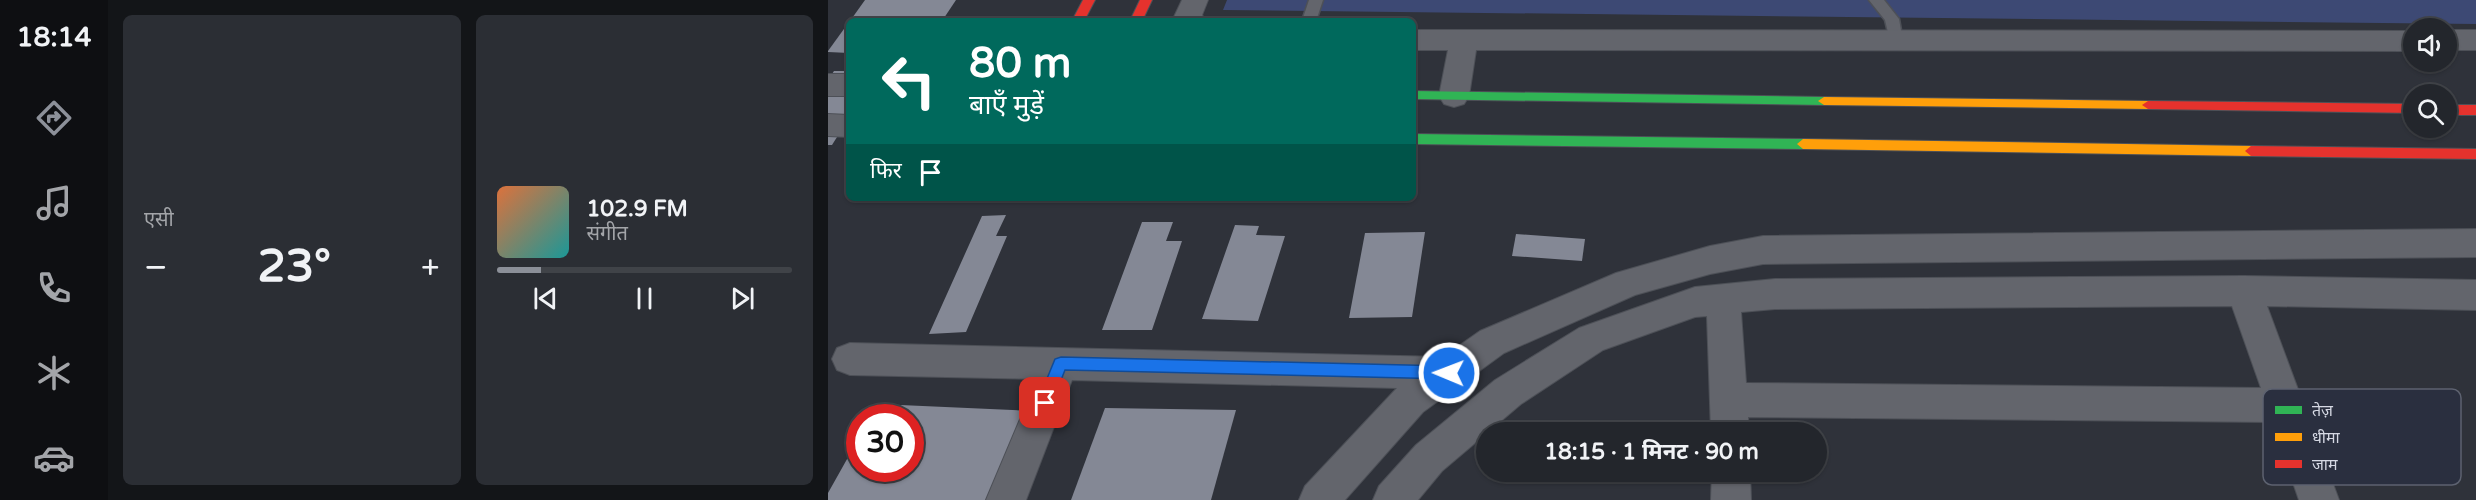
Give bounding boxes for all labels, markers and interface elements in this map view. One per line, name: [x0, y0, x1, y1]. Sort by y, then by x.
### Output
map controls: [2403, 18, 2457, 138]
button: sound: [2403, 18, 2457, 72]
text: 18:14: [17, 21, 91, 54]
text: 80 m: [969, 38, 1071, 89]
icon: left: [870, 42, 948, 120]
button: search: [2403, 84, 2457, 138]
text: बाएँ मुड़ें: [969, 89, 1044, 122]
icon: directions: [33, 97, 75, 139]
icon: arrive: [914, 156, 947, 189]
text: फिर: [870, 158, 902, 184]
icon: music: [33, 182, 75, 224]
text: 102.9 FM: [587, 196, 688, 222]
text: एसी: [144, 208, 174, 232]
text: संगीत: [587, 222, 628, 246]
text: 23°: [257, 240, 331, 294]
text: −: [144, 248, 168, 287]
text: +: [421, 248, 439, 287]
icon: phone: [33, 267, 75, 309]
icon: previous: [529, 282, 562, 315]
icon: pause: [628, 282, 661, 315]
icon: next: [726, 282, 759, 315]
position arrow: [1417, 341, 1481, 405]
icon: climate: [33, 352, 75, 394]
pin: [1019, 377, 1070, 428]
icon: arrive: [1028, 386, 1061, 419]
legend: [2263, 389, 2461, 485]
text: तेज़: [2312, 401, 2334, 421]
speed limit sign: 30: [846, 404, 924, 482]
text: धीमा: [2312, 428, 2341, 448]
icon: car: [33, 437, 75, 479]
text: 18:15 · 1 मिनट · 90 m: [1544, 439, 1759, 465]
text: जाम: [2312, 455, 2338, 475]

